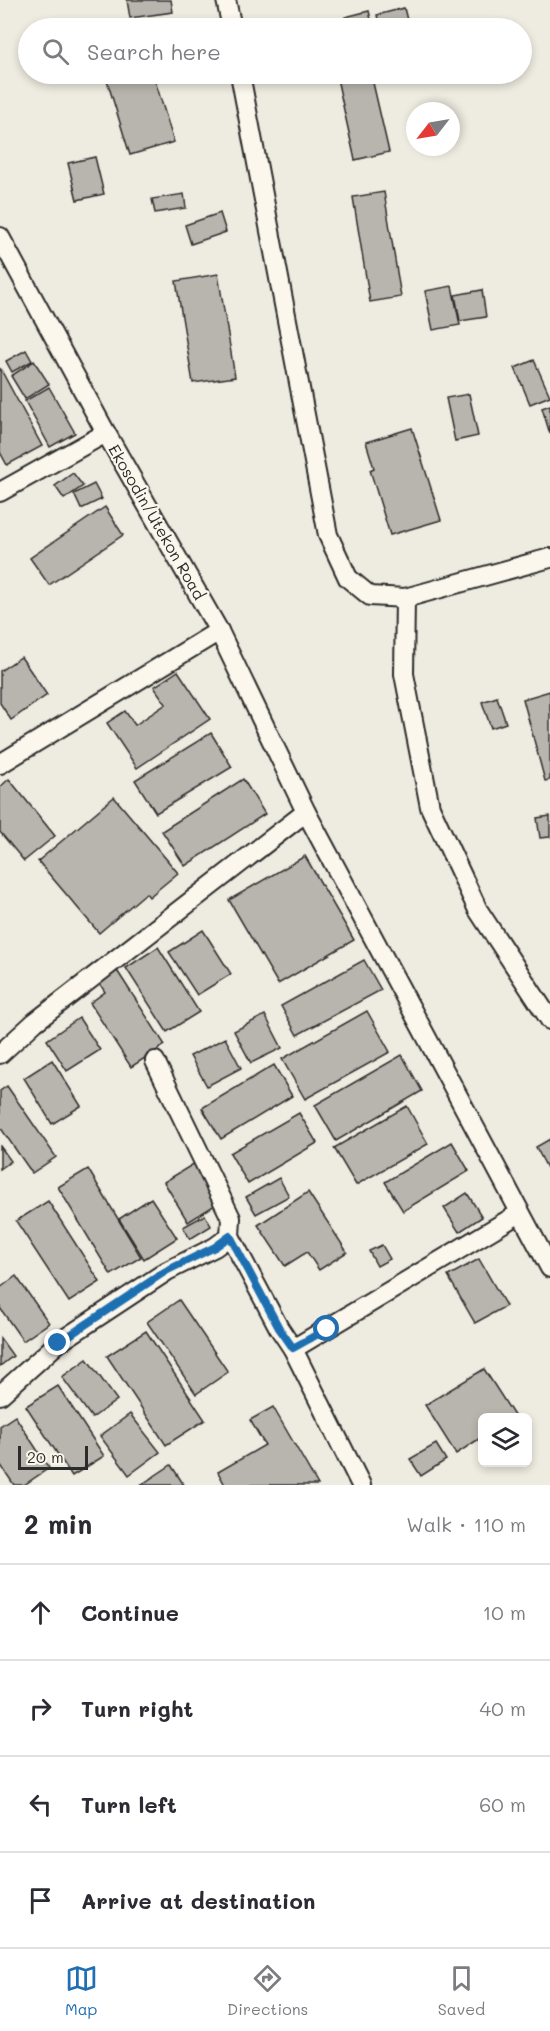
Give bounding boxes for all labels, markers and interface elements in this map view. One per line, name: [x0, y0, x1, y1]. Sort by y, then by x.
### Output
search box: [18, 18, 532, 84]
icon: search: [39, 35, 72, 68]
text: Search here: [87, 37, 221, 66]
north arrow: [406, 102, 460, 156]
street label: Ekosodin/Utekon Road: [104, 440, 211, 603]
route start: [313, 1315, 339, 1341]
route end: [44, 1329, 70, 1355]
map controls: [478, 1413, 532, 1467]
button: layers: [478, 1413, 532, 1467]
scale bar: [18, 1443, 88, 1470]
text: 20 m: [27, 1446, 64, 1467]
text: 2 min: [24, 1507, 92, 1541]
text: Walk · 110 m: [406, 1511, 526, 1537]
icon: ahead: [24, 1596, 57, 1629]
text: Continue: [81, 1598, 179, 1627]
text: 10 m: [482, 1599, 526, 1625]
icon: right: [24, 1692, 57, 1725]
text: Turn right: [81, 1694, 193, 1723]
text: 40 m: [480, 1695, 526, 1721]
icon: left: [24, 1788, 57, 1821]
text: Turn left: [81, 1790, 177, 1819]
text: 60 m: [479, 1791, 526, 1817]
icon: arrive: [24, 1884, 57, 1917]
text: Arrive at destination: [81, 1886, 316, 1915]
tab: Map: [65, 1962, 98, 2019]
tab: Directions: [227, 1962, 308, 2019]
tab: Saved: [438, 1962, 485, 2019]

